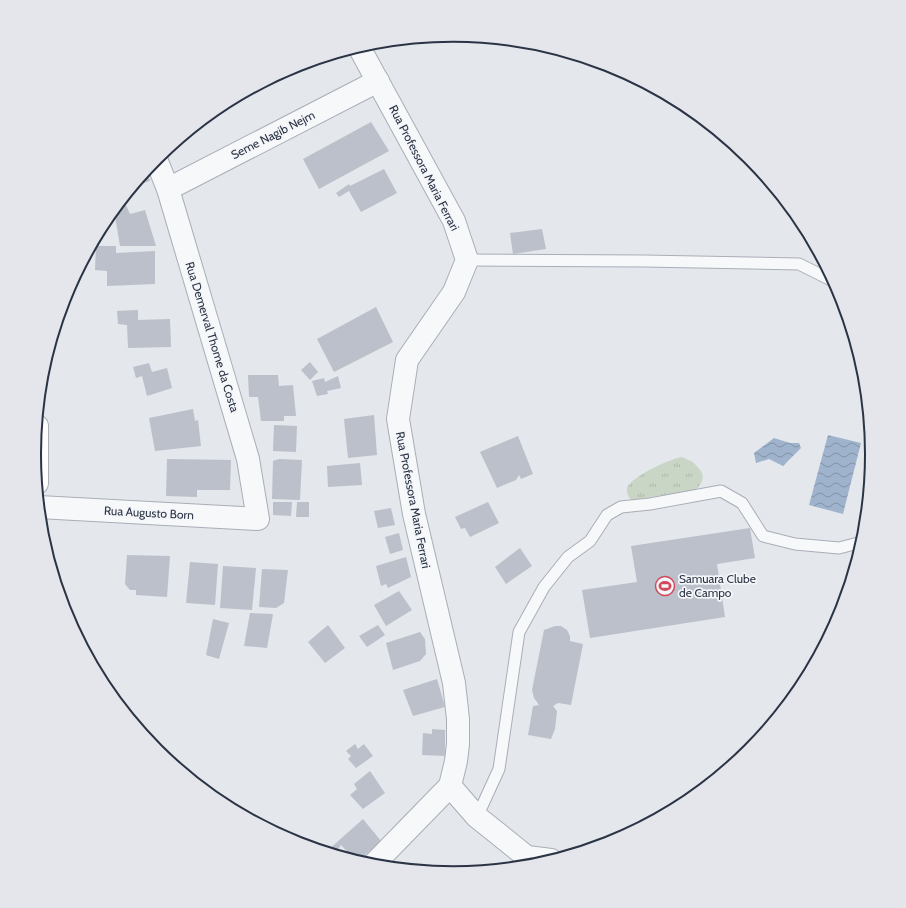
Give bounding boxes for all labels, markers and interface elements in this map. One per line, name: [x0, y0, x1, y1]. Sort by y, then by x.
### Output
street label: Rua Professora Maria Ferrari: [386, 102, 463, 233]
street label: Seme Nagib Nejm: [228, 107, 317, 162]
street label: Rua Demerval Thome da Costa: [182, 260, 243, 414]
street label: Rua Professora Maria Ferrari: [393, 430, 434, 570]
street label: Rua Augusto Born: [104, 503, 195, 522]
place label: Samuara Clube de Campo: [679, 571, 756, 600]
sports icon: Samuara Clube de Campo: [654, 575, 676, 597]

